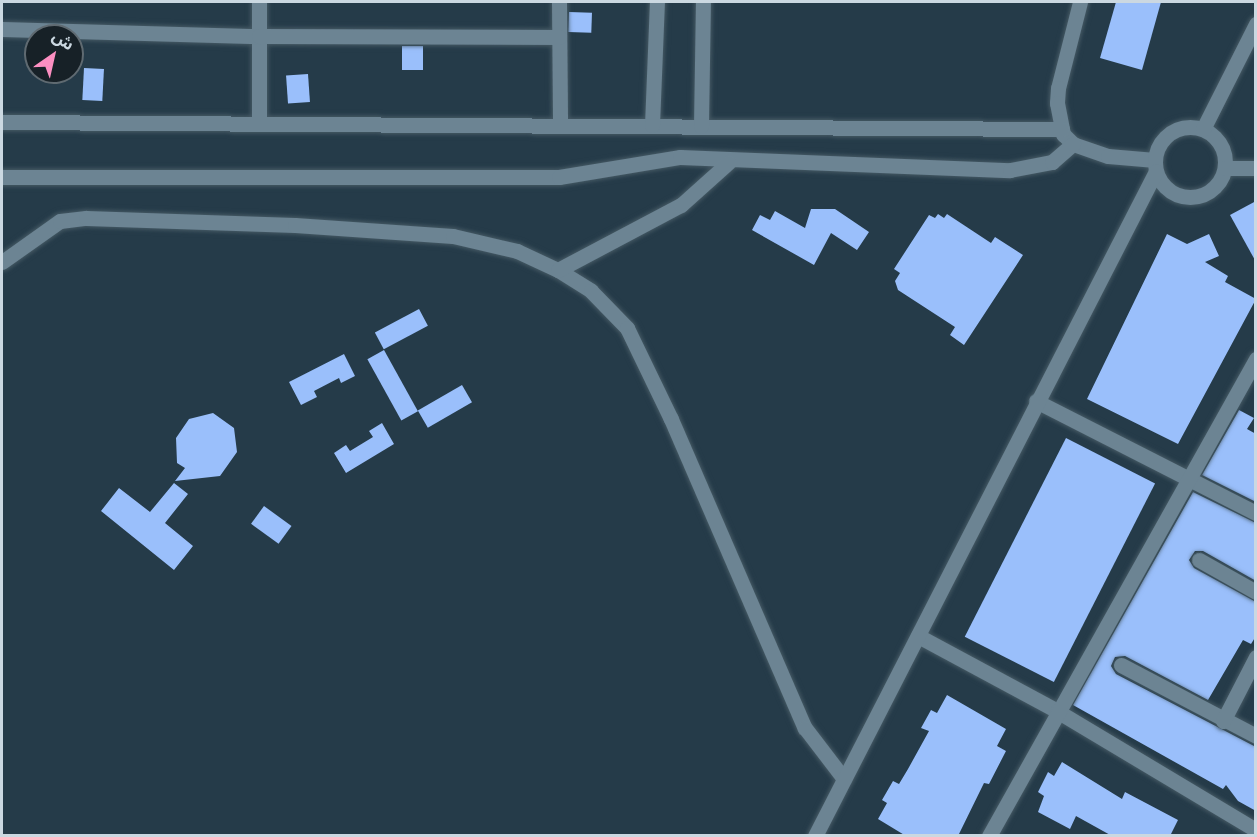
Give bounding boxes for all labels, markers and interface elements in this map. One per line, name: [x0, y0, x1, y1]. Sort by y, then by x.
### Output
north arrow: [24, 24, 84, 84]
text: ش: [49, 26, 78, 54]

